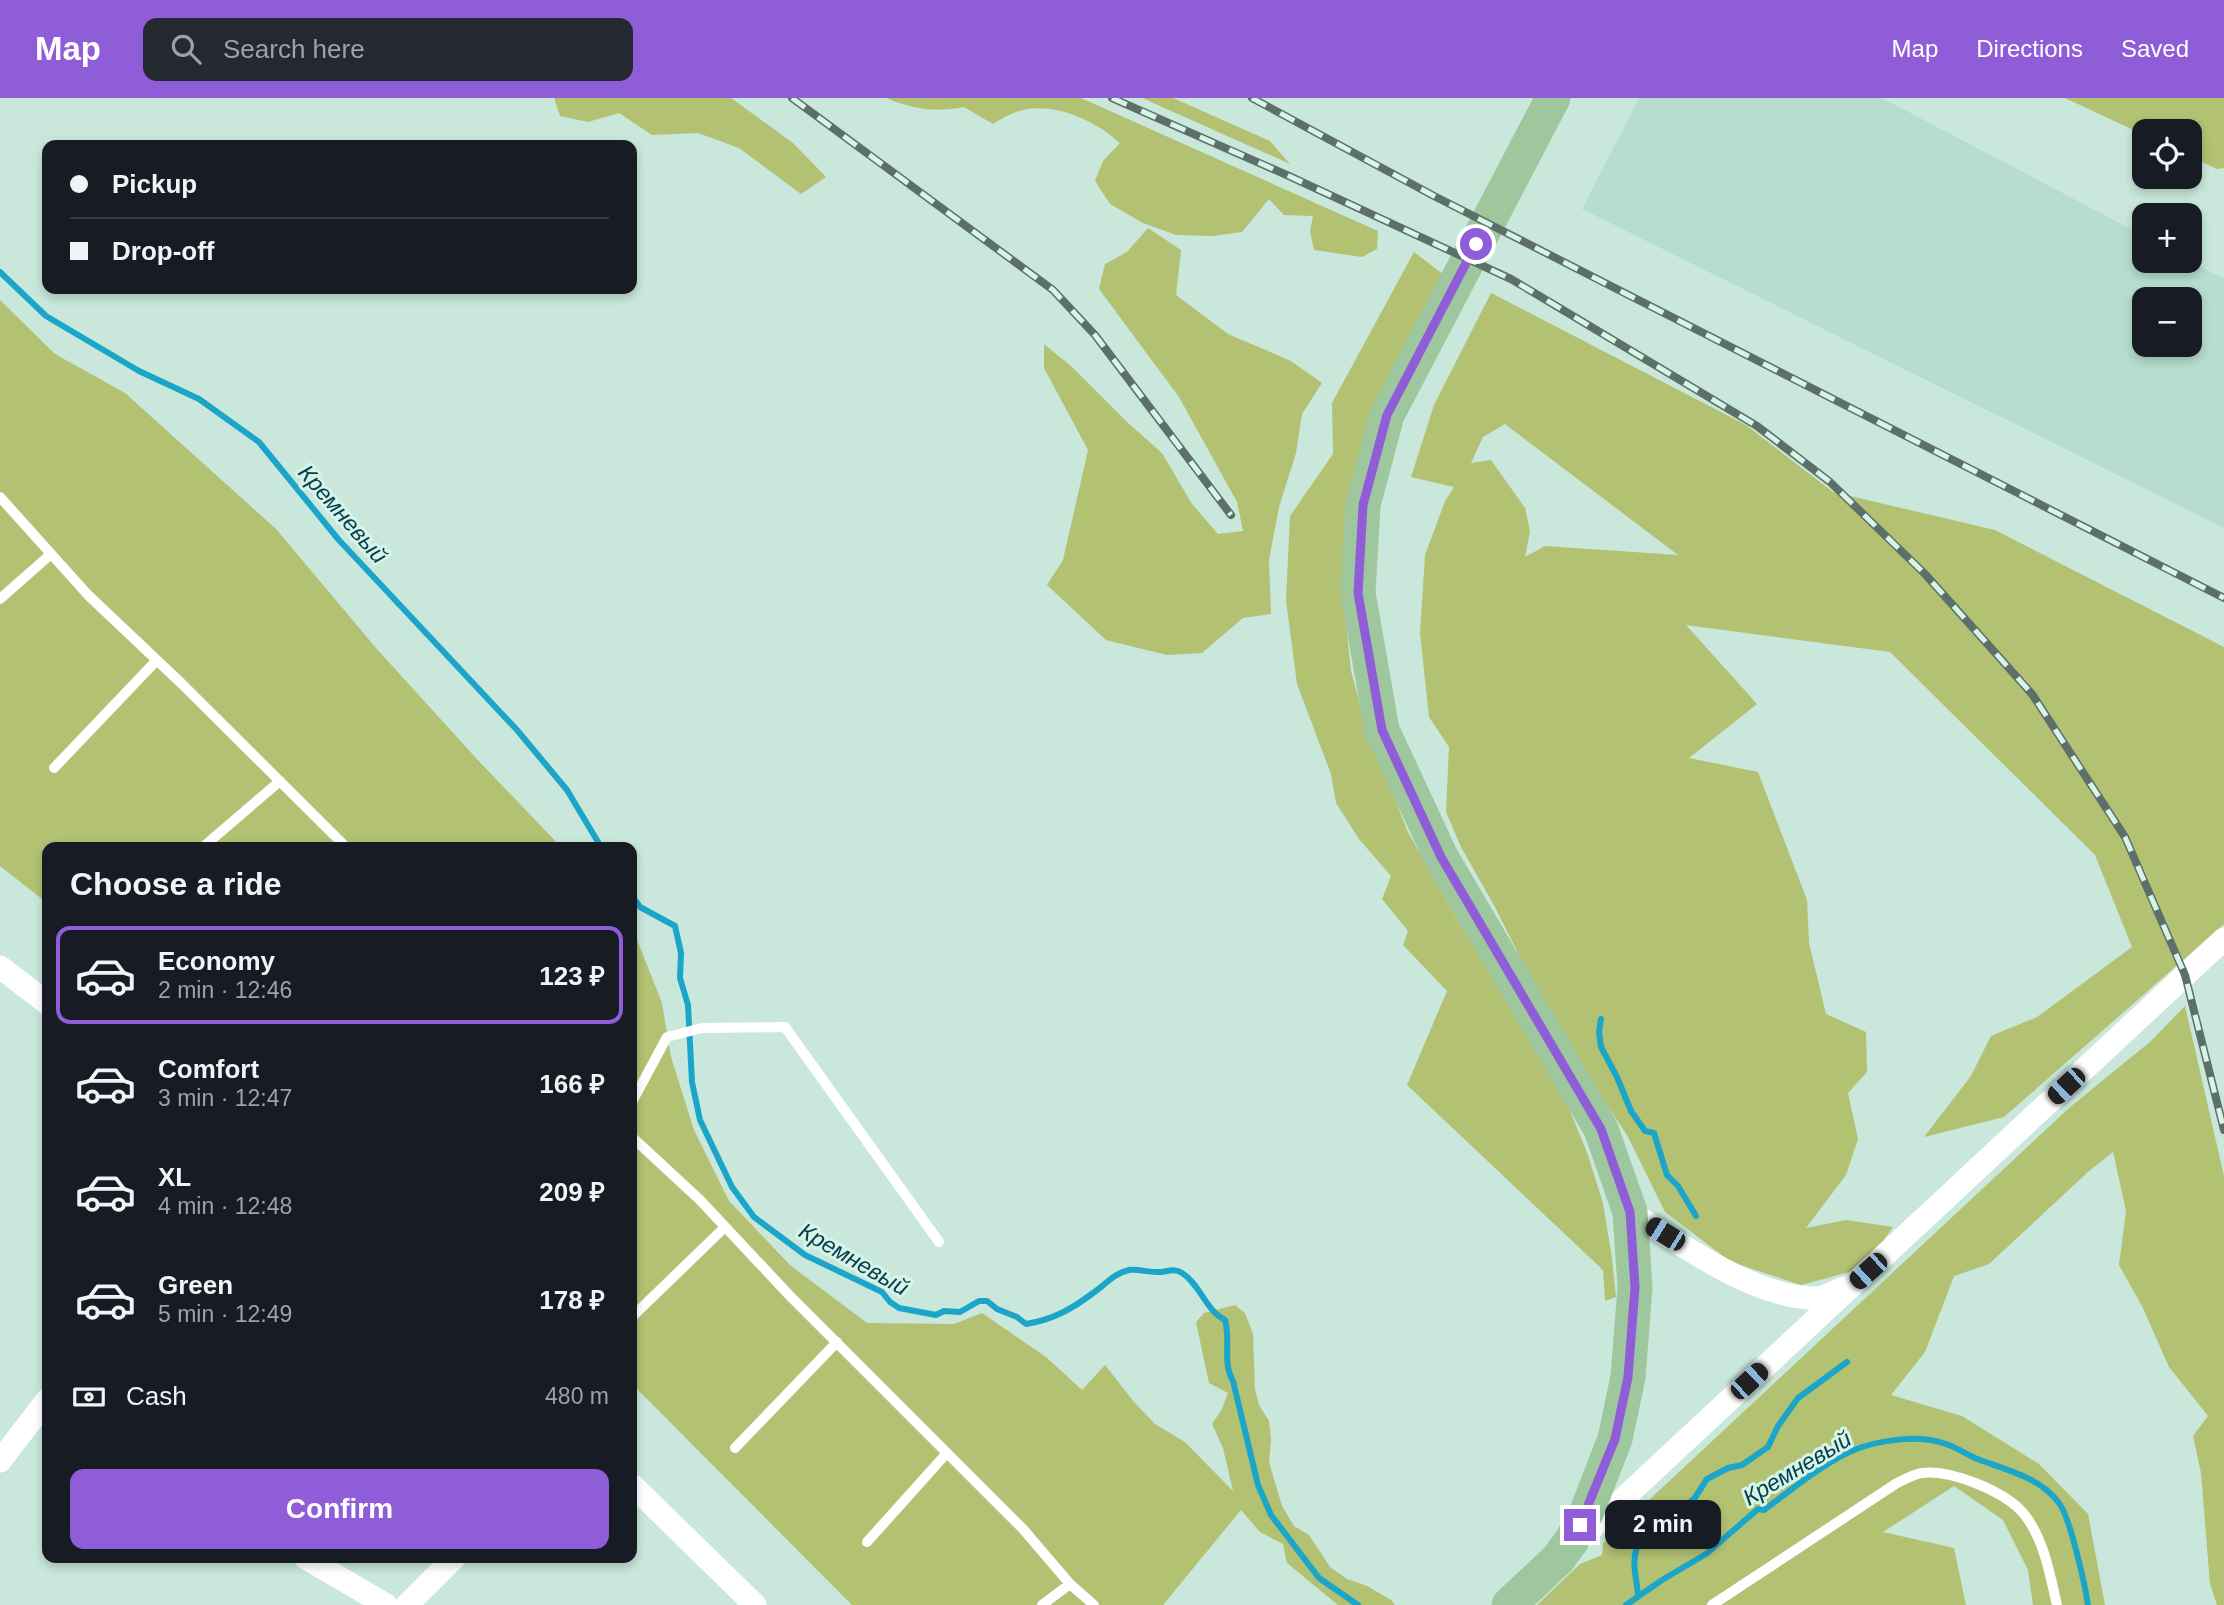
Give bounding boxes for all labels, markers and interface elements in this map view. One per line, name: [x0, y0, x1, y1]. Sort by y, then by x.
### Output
search box: [143, 18, 633, 81]
text: Map: [35, 30, 101, 67]
icon: search: [167, 30, 205, 68]
text: Search here: [223, 34, 365, 64]
text: Map: [1892, 35, 1938, 62]
text: Directions: [1976, 35, 2083, 62]
text: Saved: [2121, 35, 2189, 62]
map controls: [2132, 119, 2202, 357]
button: locate: [2132, 119, 2202, 189]
text: Pickup: [112, 169, 197, 199]
button: +: [2132, 203, 2202, 273]
route start: [1460, 228, 1492, 260]
text: Drop-off: [112, 236, 215, 266]
button: −: [2132, 287, 2202, 357]
water label: Кремневый: [293, 459, 393, 569]
text: Choose a ride: [70, 866, 282, 902]
icon: car: [74, 944, 137, 1007]
text: Economy: [158, 946, 275, 976]
text: 123 ₽: [539, 961, 605, 991]
text: 2 min · 12:46: [158, 977, 292, 1003]
icon: car: [74, 1052, 137, 1115]
text: Comfort: [158, 1054, 259, 1084]
car: [2044, 1064, 2089, 1108]
text: 166 ₽: [539, 1069, 605, 1099]
text: 3 min · 12:47: [158, 1085, 292, 1111]
icon: car: [74, 1160, 137, 1223]
text: XL: [158, 1162, 191, 1192]
text: 209 ₽: [539, 1177, 605, 1207]
text: 4 min · 12:48: [158, 1193, 292, 1219]
car: [1642, 1214, 1689, 1254]
water label: Кремневый: [795, 1217, 913, 1301]
car: [1846, 1249, 1891, 1293]
icon: car: [74, 1268, 137, 1331]
text: Green: [158, 1270, 233, 1300]
text: 178 ₽: [539, 1285, 605, 1315]
text: 5 min · 12:49: [158, 1301, 292, 1327]
car: [1727, 1359, 1772, 1403]
icon: cash: [70, 1378, 108, 1416]
text: Cash: [126, 1381, 187, 1411]
text: 480 m: [545, 1383, 609, 1409]
water label: Кремневый: [1738, 1425, 1856, 1511]
button: Confirm: [70, 1469, 609, 1549]
callout: 2 min: [1604, 1500, 1720, 1550]
route end: [1564, 1509, 1596, 1541]
text: 2 min: [1633, 1511, 1693, 1537]

